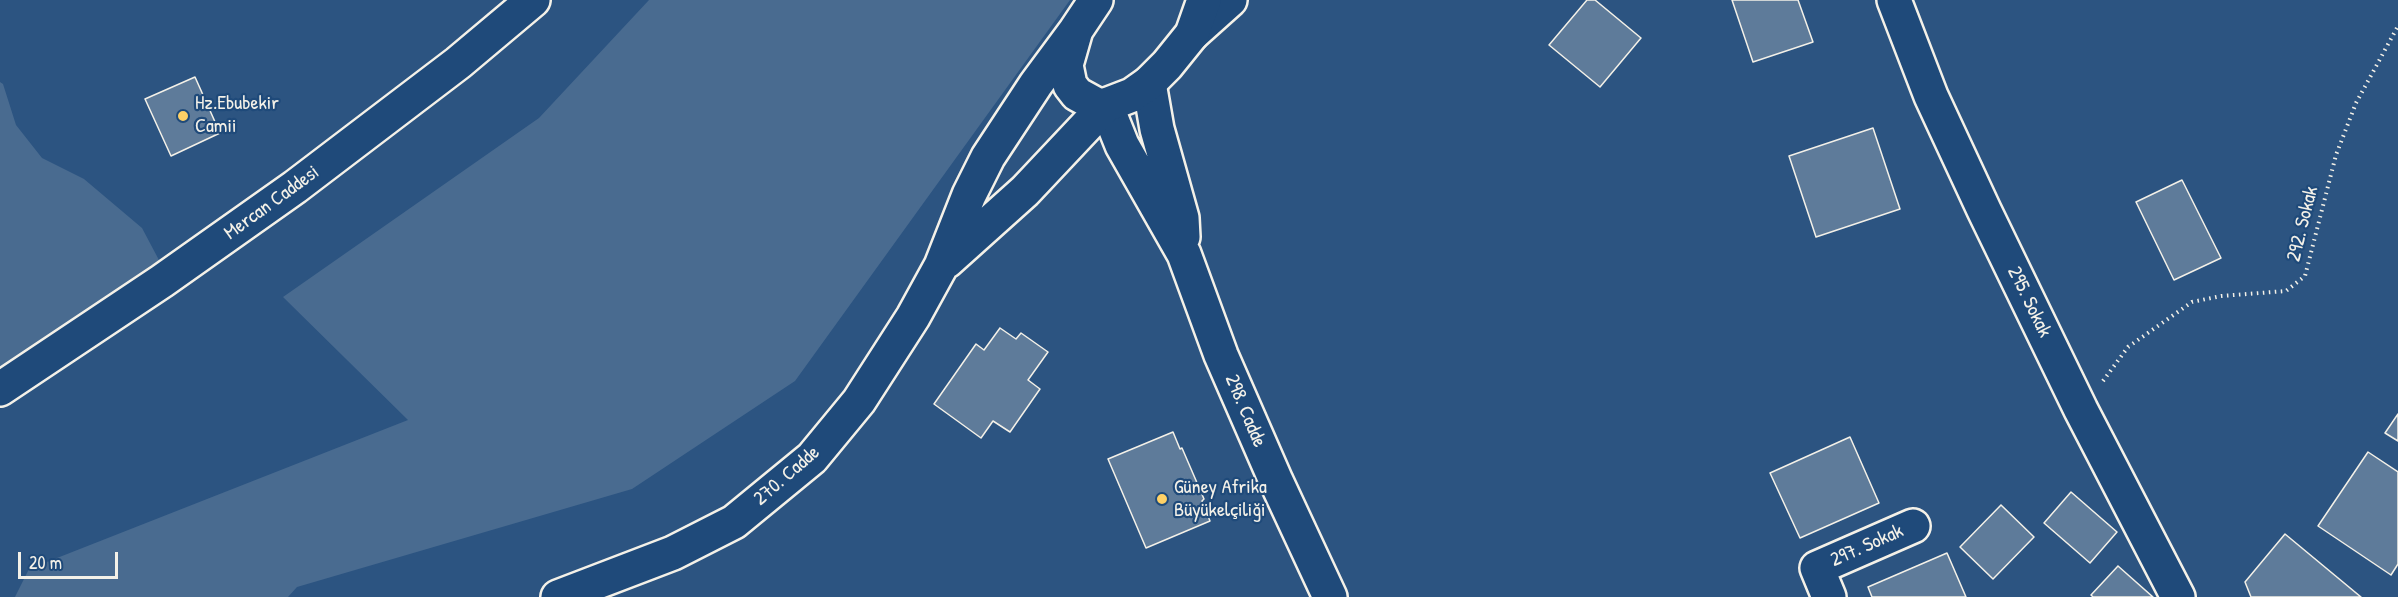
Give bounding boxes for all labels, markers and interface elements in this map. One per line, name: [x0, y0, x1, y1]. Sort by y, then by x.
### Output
place label: Hz.Ebubekir Camii: [195, 92, 279, 139]
marker: Hz.Ebubekir Camii: [176, 109, 190, 123]
street label: Mercan Caddesi: [220, 161, 324, 245]
street label: 292. Sokak: [2282, 184, 2324, 264]
street label: 295. Sokak: [2002, 263, 2056, 341]
street label: 298. Cadde: [1219, 371, 1271, 451]
street label: 270. Cadde: [749, 441, 825, 511]
place label: Güney Afrika Büyükelçiliği: [1174, 476, 1267, 523]
marker: Güney Afrika Büyükelçiliği: [1155, 492, 1169, 506]
street label: 297. Sokak: [1827, 519, 1907, 573]
scale bar: [21, 540, 122, 578]
text: 20 m: [29, 550, 62, 575]

